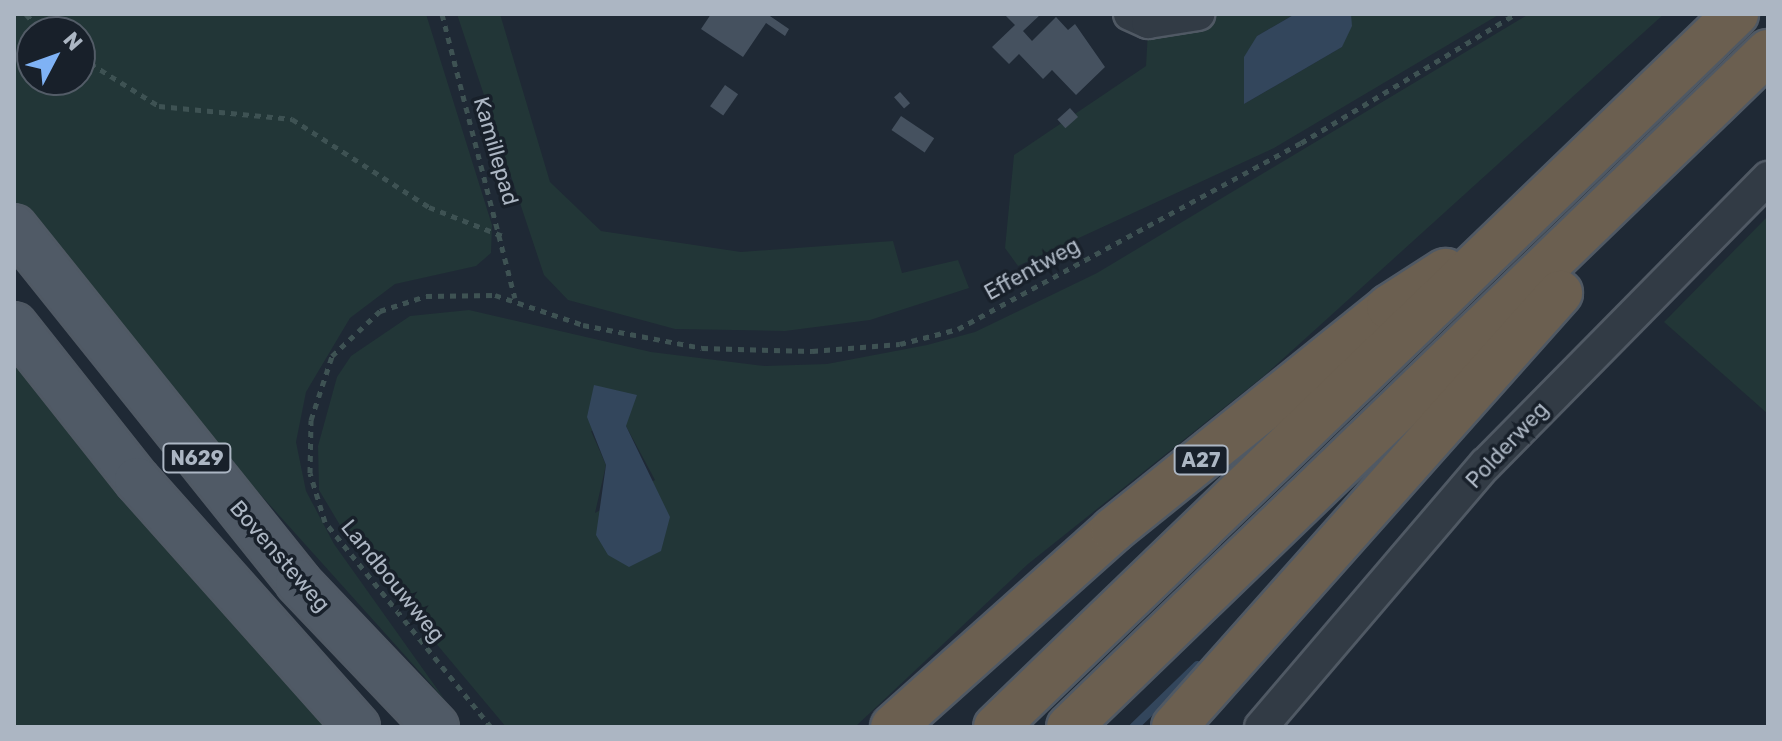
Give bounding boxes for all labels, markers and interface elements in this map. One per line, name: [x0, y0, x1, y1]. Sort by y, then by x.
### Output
north arrow: [16, 16, 96, 96]
text: N: [58, 26, 88, 56]
street label: Kamillepad: [468, 94, 524, 208]
street label: Effentweg: [980, 232, 1084, 306]
street label: Polderweg: [1460, 396, 1554, 494]
road number: N629: [161, 442, 233, 474]
road number: A27: [1173, 444, 1229, 476]
street label: Bovensteweg: [224, 495, 336, 617]
street label: Landbouwweg: [335, 514, 451, 648]

